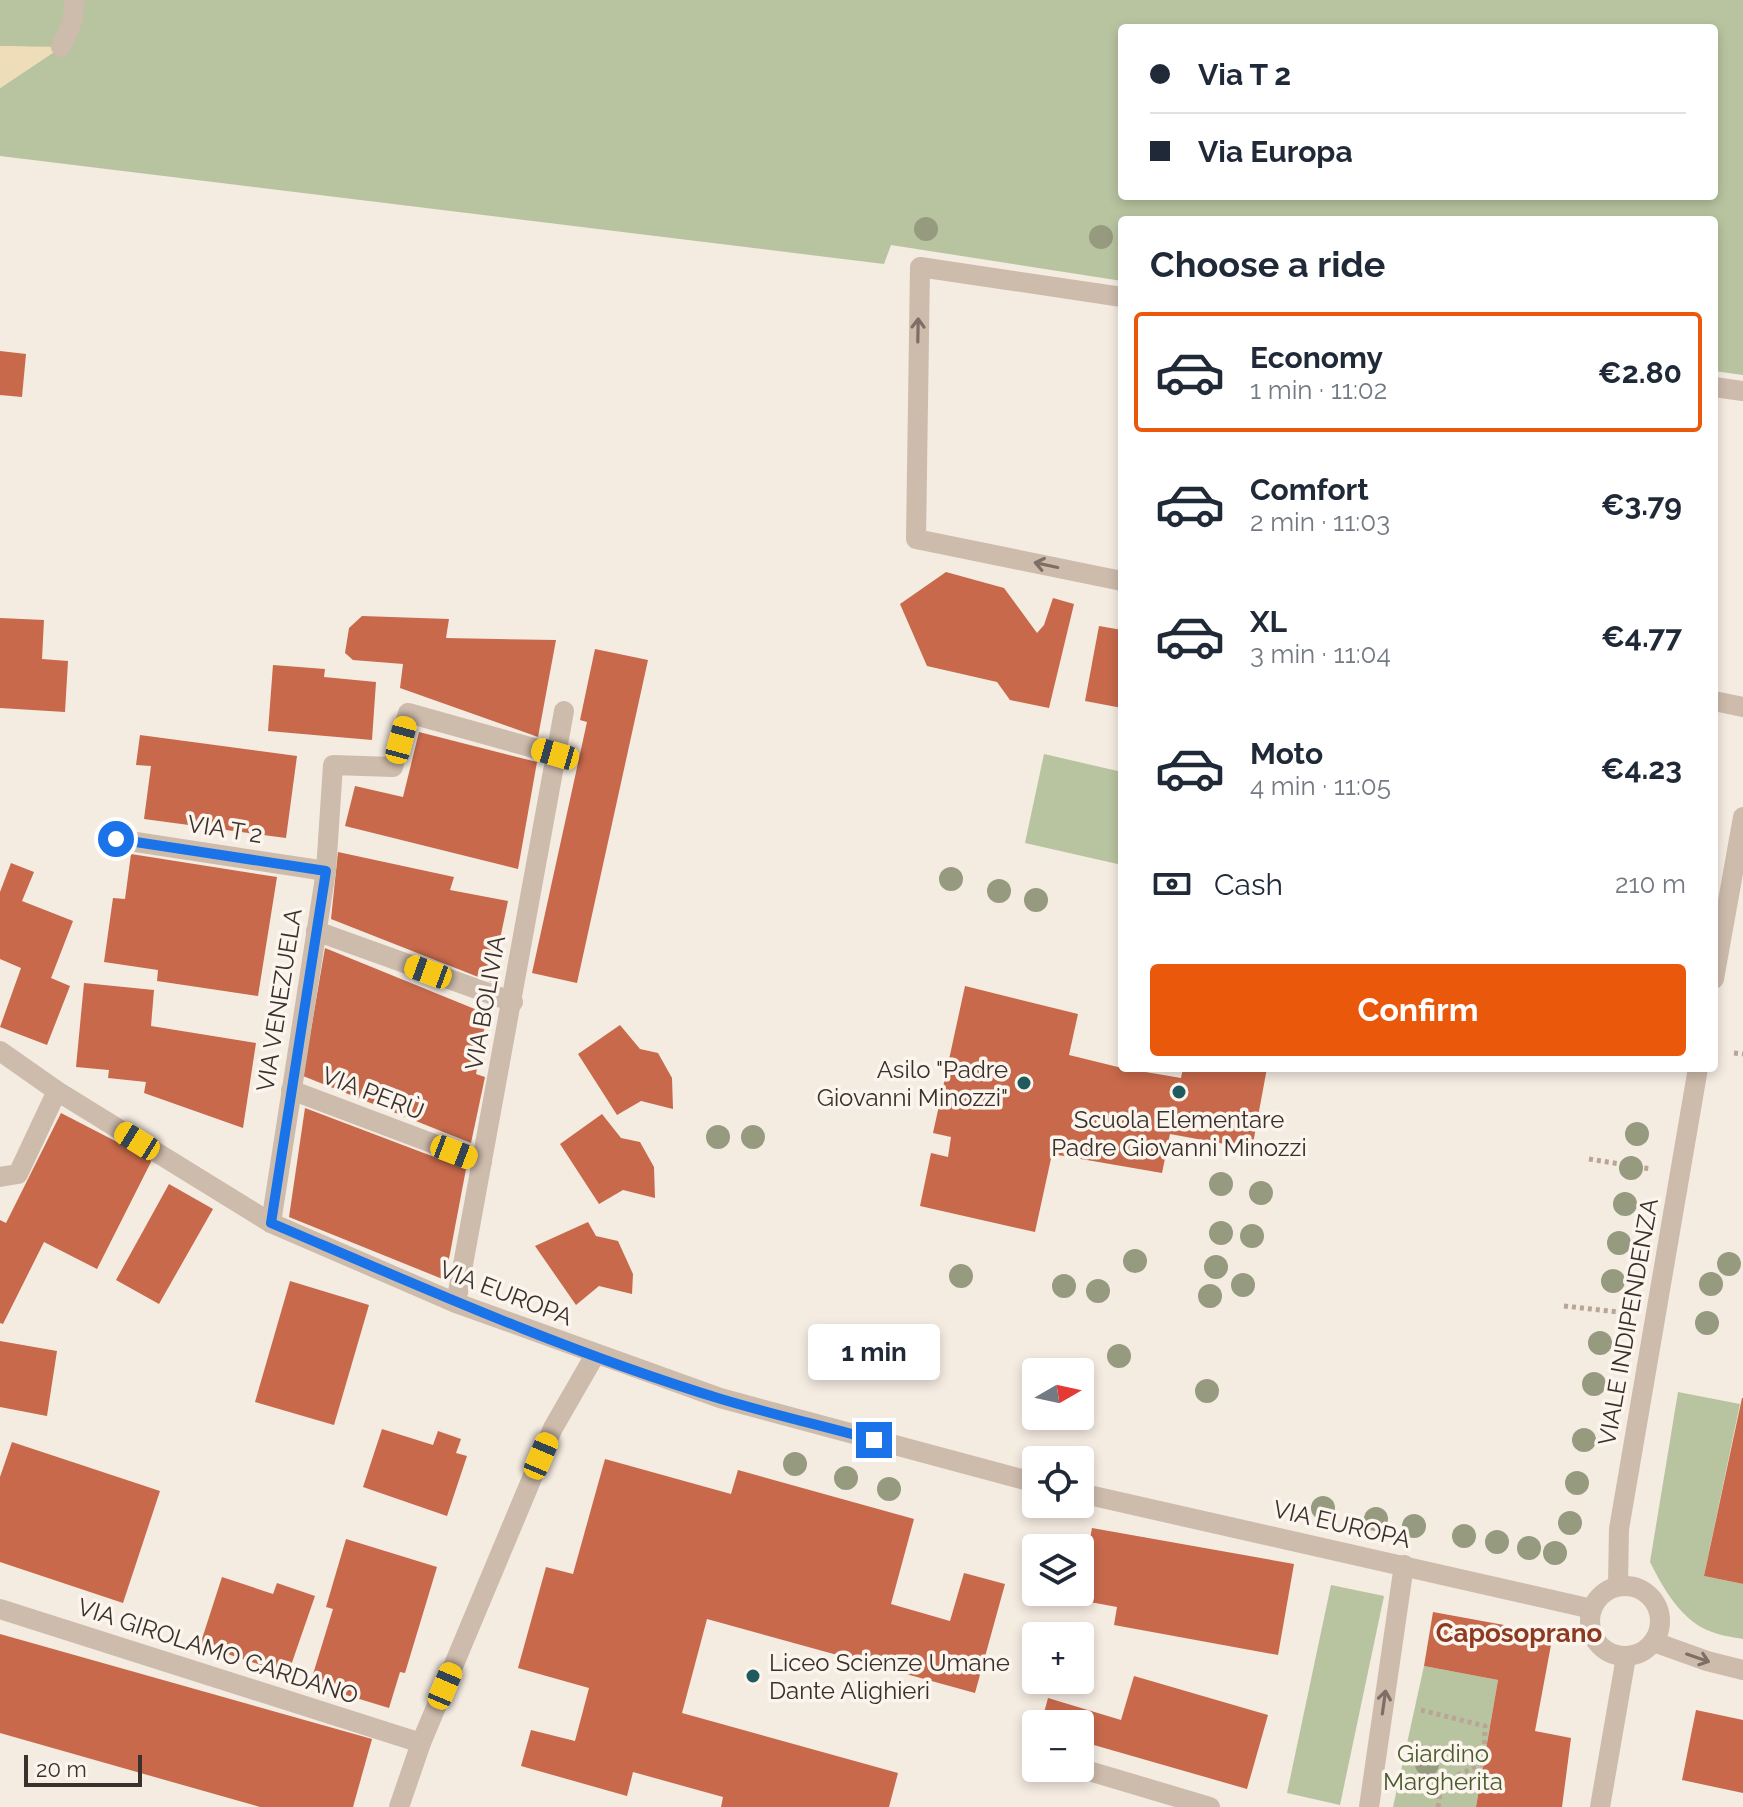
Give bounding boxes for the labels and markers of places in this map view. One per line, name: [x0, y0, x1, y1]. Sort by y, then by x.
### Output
place label: Asilo "Padre Giovanni Minozzi": [817, 1055, 1008, 1112]
marker: Asilo "Padre Giovanni Minozzi": [1015, 1074, 1033, 1092]
marker: Scuola Elementare Padre Giovanni Minozzi: [1170, 1083, 1188, 1101]
place label: Scuola Elementare Padre Giovanni Minozzi: [1051, 1105, 1307, 1162]
place label: Liceo Scienze Umane Dante Alighieri: [769, 1648, 1010, 1705]
marker: Liceo Scienze Umane Dante Alighieri: [744, 1667, 762, 1685]

